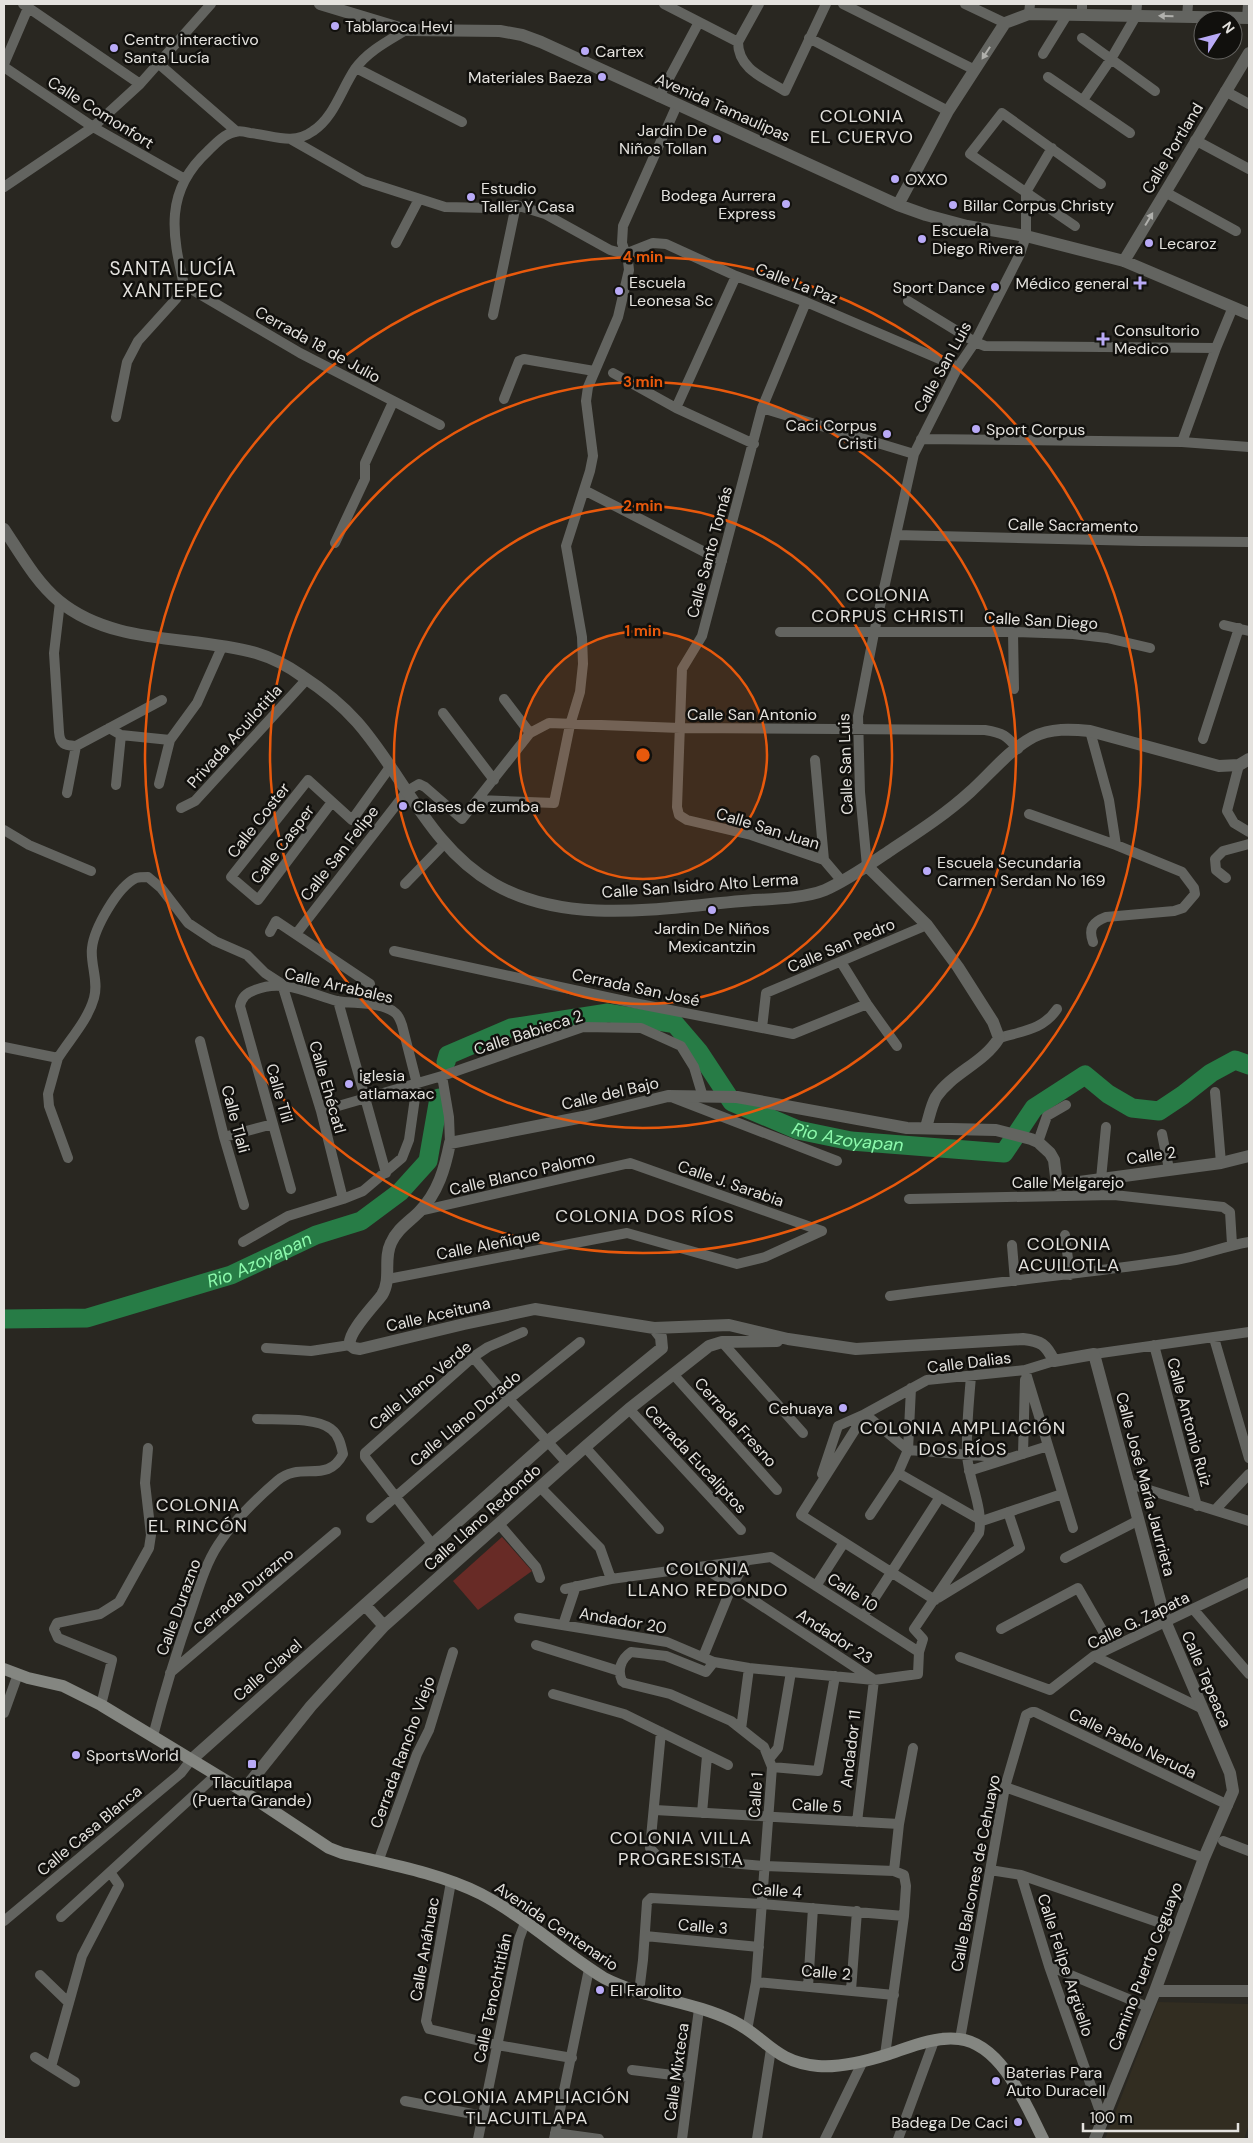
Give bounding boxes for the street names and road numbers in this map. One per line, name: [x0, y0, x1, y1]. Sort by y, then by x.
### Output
street label: Avenida Tamaulipas: [652, 68, 794, 147]
street label: Calle Comonfort: [44, 71, 158, 153]
street label: Calle Portland: [1137, 99, 1208, 198]
street label: Calle La Paz: [752, 258, 841, 309]
street label: Cerrada 18 de Julio: [251, 301, 384, 388]
street label: Calle San Luis: [909, 318, 976, 417]
street label: Calle Santo Tomás: [682, 484, 737, 620]
street label: Calle Sacramento: [1008, 514, 1138, 537]
street label: Calle San Diego: [983, 607, 1098, 634]
street label: Privada Acuilotitla: [182, 680, 287, 793]
street label: Calle San Antonio: [687, 704, 817, 725]
street label: Calle San Luis: [833, 713, 858, 815]
street label: Calle Coster: [222, 778, 295, 862]
street label: Calle Casper: [246, 800, 319, 888]
street label: Calle San Felipe: [295, 801, 383, 905]
street label: Calle San Juan: [714, 803, 822, 854]
street label: Calle San Isidro Alto Lerma: [601, 868, 799, 903]
street label: Calle San Pedro: [784, 913, 898, 978]
street label: Calle Arrabales: [282, 963, 395, 1008]
street label: Cerrada San José: [570, 964, 702, 1011]
street label: Calle Babieca 2: [471, 1005, 585, 1060]
street label: Calle Ehécatl: [304, 1038, 351, 1136]
street label: Calle Tlil: [261, 1061, 298, 1125]
street label: Calle del Bajo: [559, 1072, 661, 1115]
street label: Calle Tlali: [216, 1083, 255, 1155]
street label: Calle 2: [1125, 1142, 1177, 1169]
street label: Calle Blanco Palomo: [447, 1146, 597, 1200]
street label: Calle J. Sarabia: [675, 1155, 787, 1211]
street label: Calle Melgarejo: [1012, 1172, 1124, 1193]
street label: Calle Aleñique: [434, 1224, 542, 1265]
street label: Calle Aceituna: [384, 1292, 492, 1337]
street label: Calle Llano Verde: [365, 1336, 476, 1434]
street label: Calle Dalias: [926, 1347, 1012, 1378]
street label: Calle Antonio Ruiz: [1162, 1355, 1217, 1489]
street label: Calle Llano Dorado: [405, 1366, 525, 1471]
street label: Cerrada Fresno: [690, 1373, 782, 1472]
street label: Calle José María Jaurrieta: [1111, 1390, 1180, 1578]
street label: Cerrada Eucaliptos: [640, 1401, 751, 1518]
street label: Calle Llano Redondo: [419, 1459, 545, 1576]
street label: Cerrada Durazno: [189, 1543, 298, 1640]
street label: Calle Durazno: [151, 1556, 206, 1658]
street label: Calle 10: [823, 1568, 882, 1617]
street label: Calle G. Zapata: [1084, 1587, 1193, 1654]
street label: Andador 20: [578, 1602, 668, 1639]
street label: Andador 23: [793, 1604, 877, 1669]
street label: Calle Tepeaca: [1177, 1628, 1236, 1731]
street label: Calle Clavel: [228, 1635, 306, 1706]
street label: Cerrada Rancho Viejo: [365, 1673, 440, 1831]
street label: Calle Pablo Neruda: [1065, 1703, 1200, 1783]
street label: Andador 11: [835, 1709, 866, 1789]
street label: Calle 1: [743, 1772, 768, 1819]
street label: Calle Balcones de Cehuayo: [946, 1773, 1005, 1973]
street label: Calle Casa Blanca: [32, 1780, 146, 1880]
street label: Calle 5: [791, 1794, 843, 1817]
street label: Avenida Centenario: [491, 1877, 623, 1976]
street label: Calle 4: [751, 1878, 803, 1903]
street label: Camino Puerto Ceguayo: [1104, 1879, 1187, 2054]
street label: Calle Felipe Argüello: [1033, 1891, 1099, 2039]
street label: Calle Anáhuac: [405, 1895, 444, 2003]
street label: Calle 3: [677, 1914, 729, 1939]
street label: Calle Tenochtitlán: [468, 1931, 516, 2065]
street label: Calle 2: [800, 1960, 852, 1985]
street label: Calle Mixteca: [659, 2022, 694, 2122]

